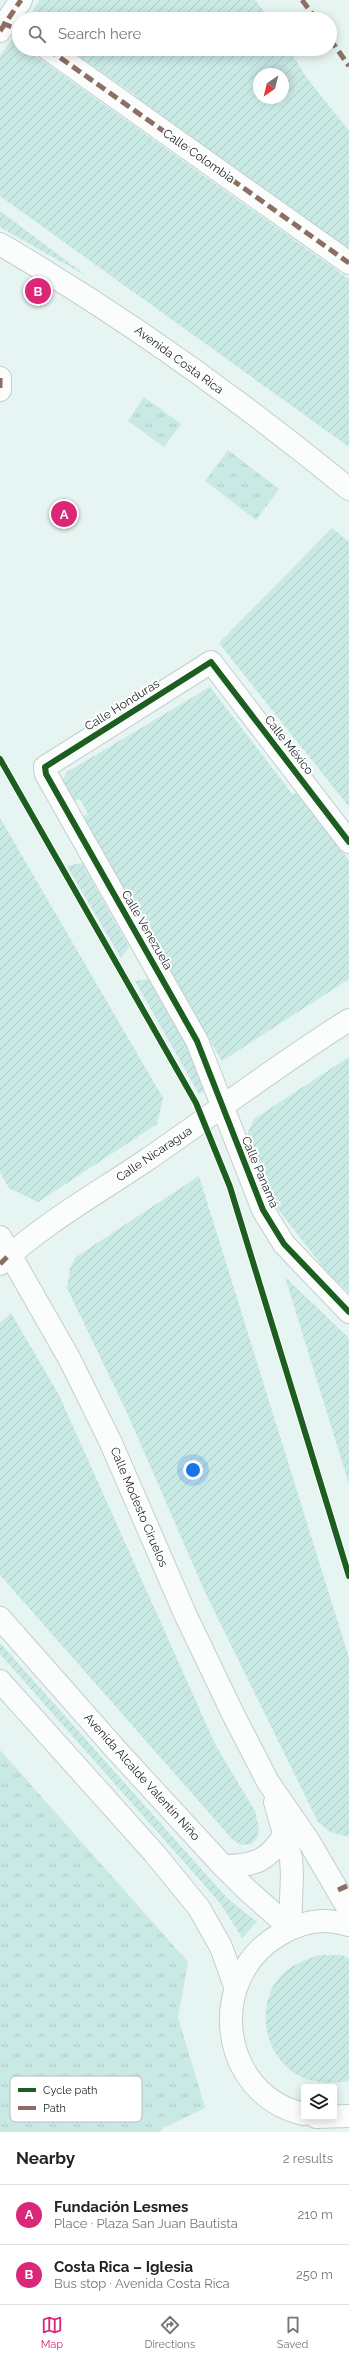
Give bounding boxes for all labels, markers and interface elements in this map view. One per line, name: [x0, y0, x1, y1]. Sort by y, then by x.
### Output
search box: [12, 12, 337, 56]
icon: search: [26, 23, 48, 45]
text: Search here: [58, 25, 141, 43]
north arrow: [253, 68, 289, 104]
street label: Calle Colombia: [160, 126, 238, 186]
pin: B: [25, 276, 51, 306]
street label: Avenida Costa Rica: [132, 323, 226, 397]
pin: A: [51, 499, 77, 529]
street label: Calle Honduras: [82, 676, 162, 734]
street label: Calle México: [262, 713, 316, 777]
street label: Calle Venezuela: [119, 888, 175, 972]
street label: Calle Nicaragua: [114, 1124, 194, 1184]
street label: Calle Panamá: [239, 1134, 281, 1210]
street label: Calle Modesto Ciruelos: [107, 1445, 171, 1569]
your location: [183, 1460, 203, 1480]
street label: Avenida Alcalde Valentín Niño: [81, 1711, 203, 1843]
legend: [10, 2076, 142, 2122]
text: Cycle path: [43, 2084, 97, 2097]
map controls: [301, 2084, 337, 2120]
button: layers: [301, 2084, 337, 2120]
text: Path: [43, 2102, 66, 2115]
text: Nearby: [16, 2148, 75, 2168]
text: 2 results: [283, 2151, 333, 2166]
text: Fundación Lesmes: [54, 2198, 188, 2216]
text: A: [25, 2207, 33, 2222]
text: 210 m: [297, 2207, 333, 2222]
text: Place · Plaza San Juan Bautista: [54, 2216, 238, 2231]
text: Costa Rica – Iglesia: [54, 2258, 193, 2276]
text: B: [25, 2267, 33, 2282]
text: 250 m: [296, 2267, 333, 2282]
text: Bus stop · Avenida Costa Rica: [54, 2276, 230, 2291]
tab: Map: [41, 2314, 63, 2351]
tab: Directions: [145, 2314, 195, 2351]
tab: Saved: [277, 2314, 308, 2351]

